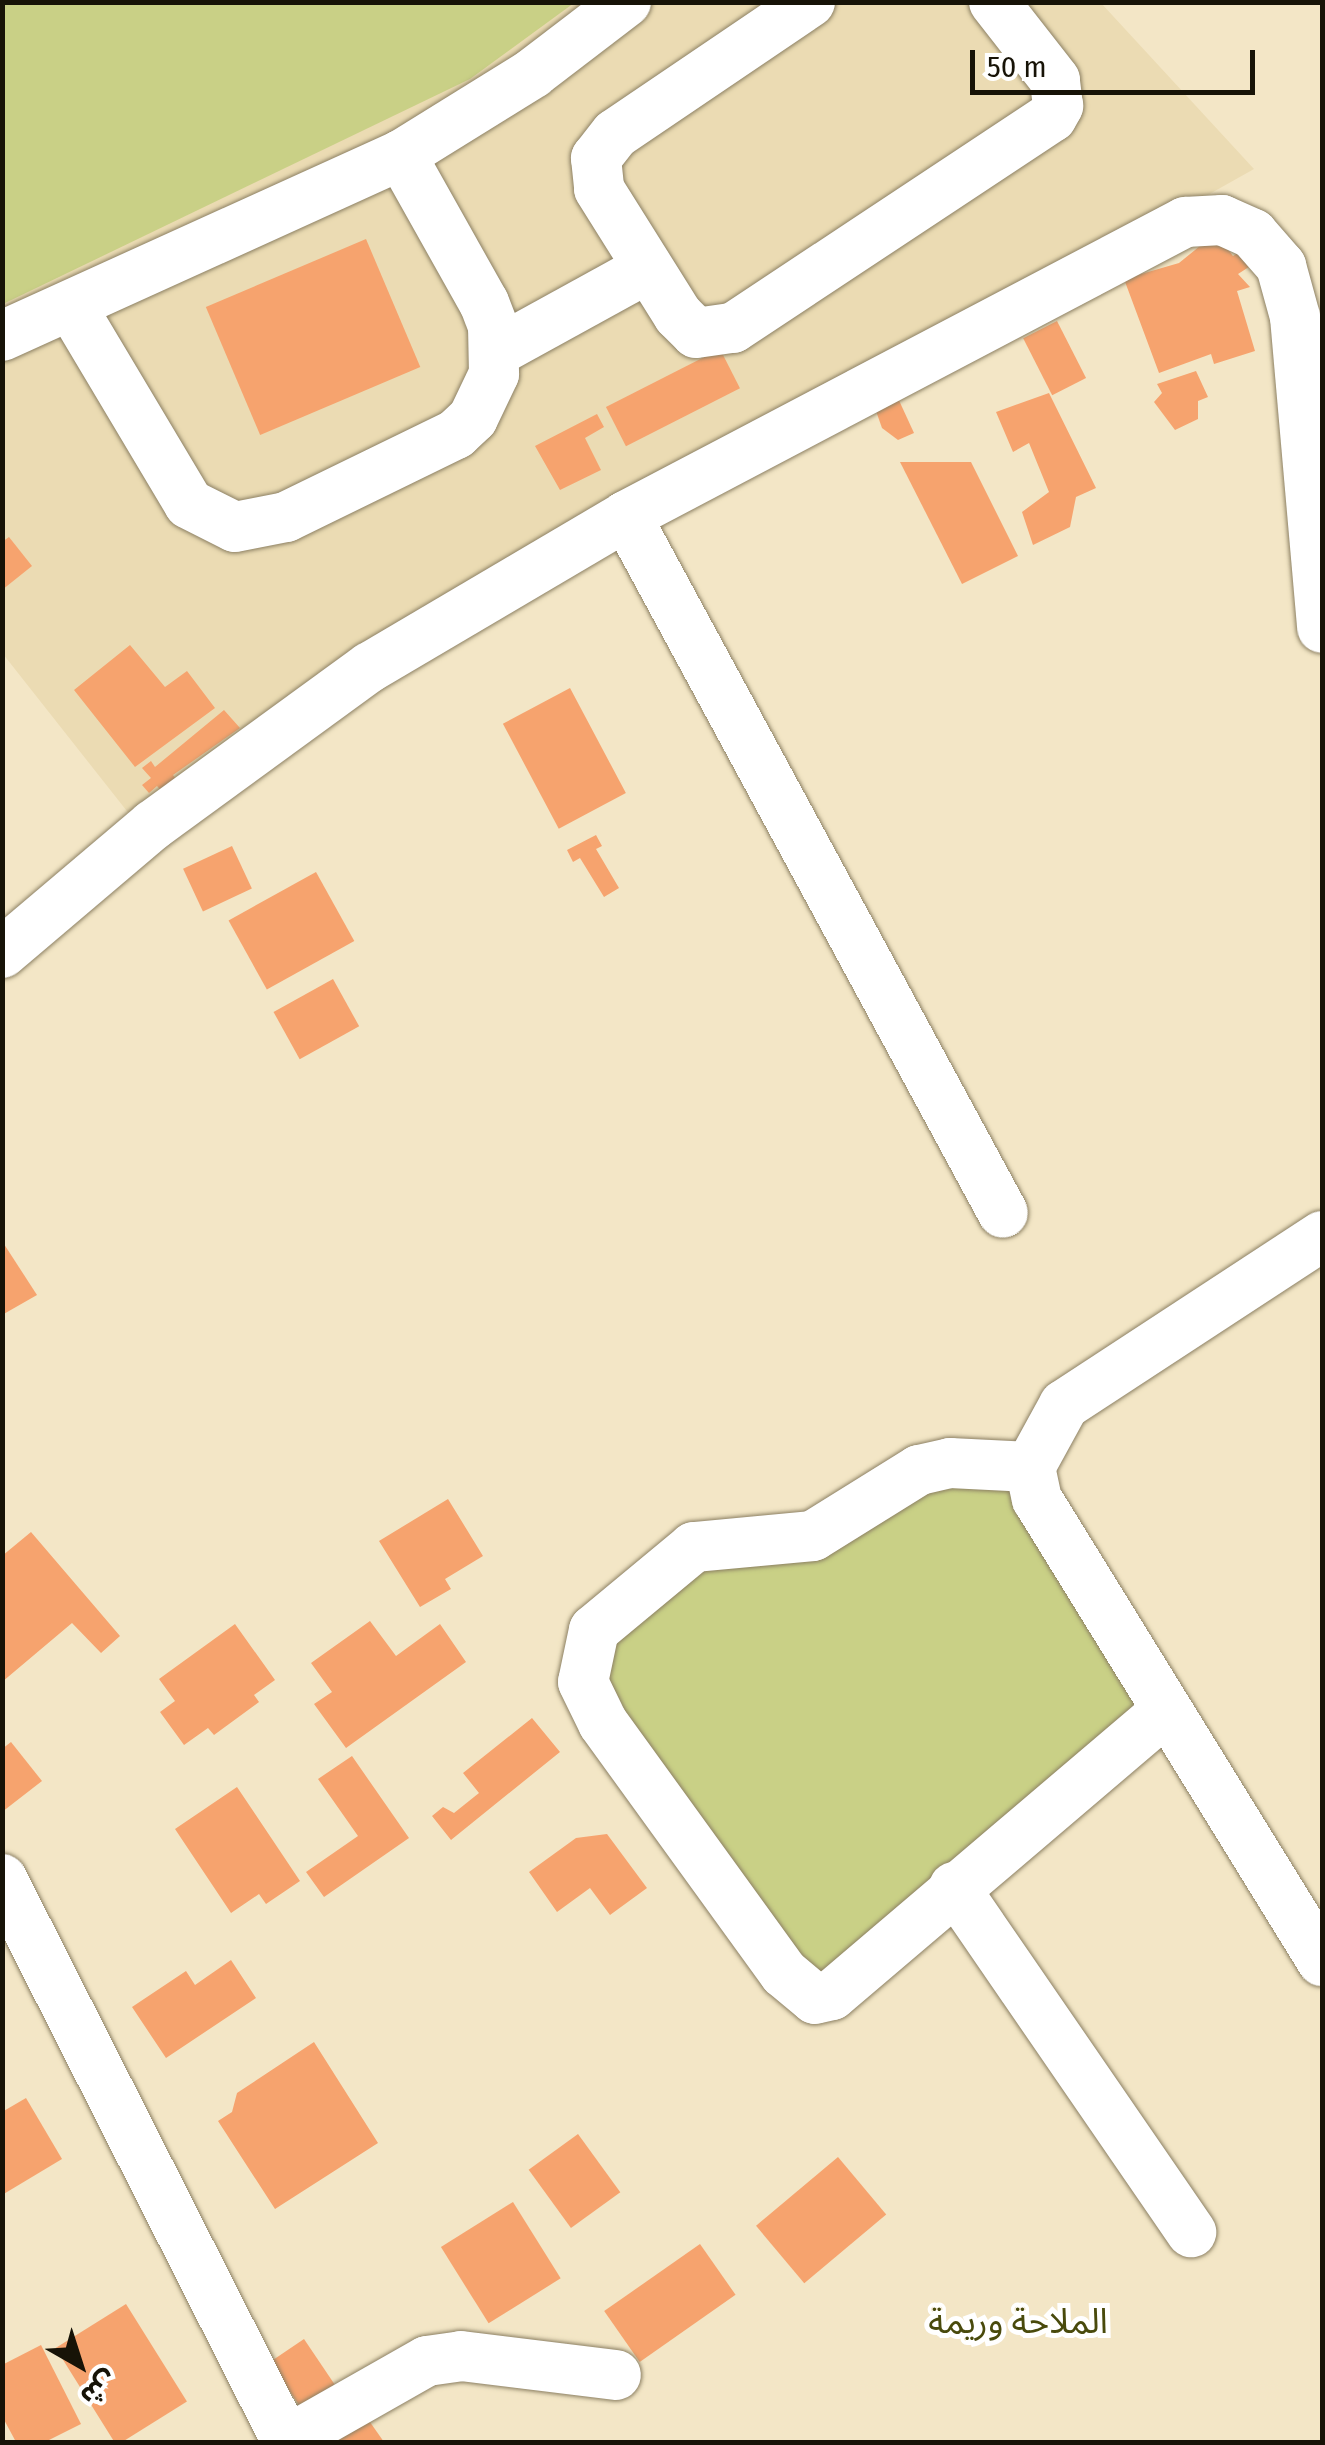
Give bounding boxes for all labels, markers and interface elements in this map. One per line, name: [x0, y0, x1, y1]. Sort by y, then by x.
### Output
scale bar: [975, 30, 1260, 92]
text: 50 m: [987, 49, 1047, 85]
district label: الملاحة وريمة: [928, 2300, 1108, 2342]
north arrow: [30, 2315, 130, 2415]
text: ش: [74, 2364, 124, 2414]

